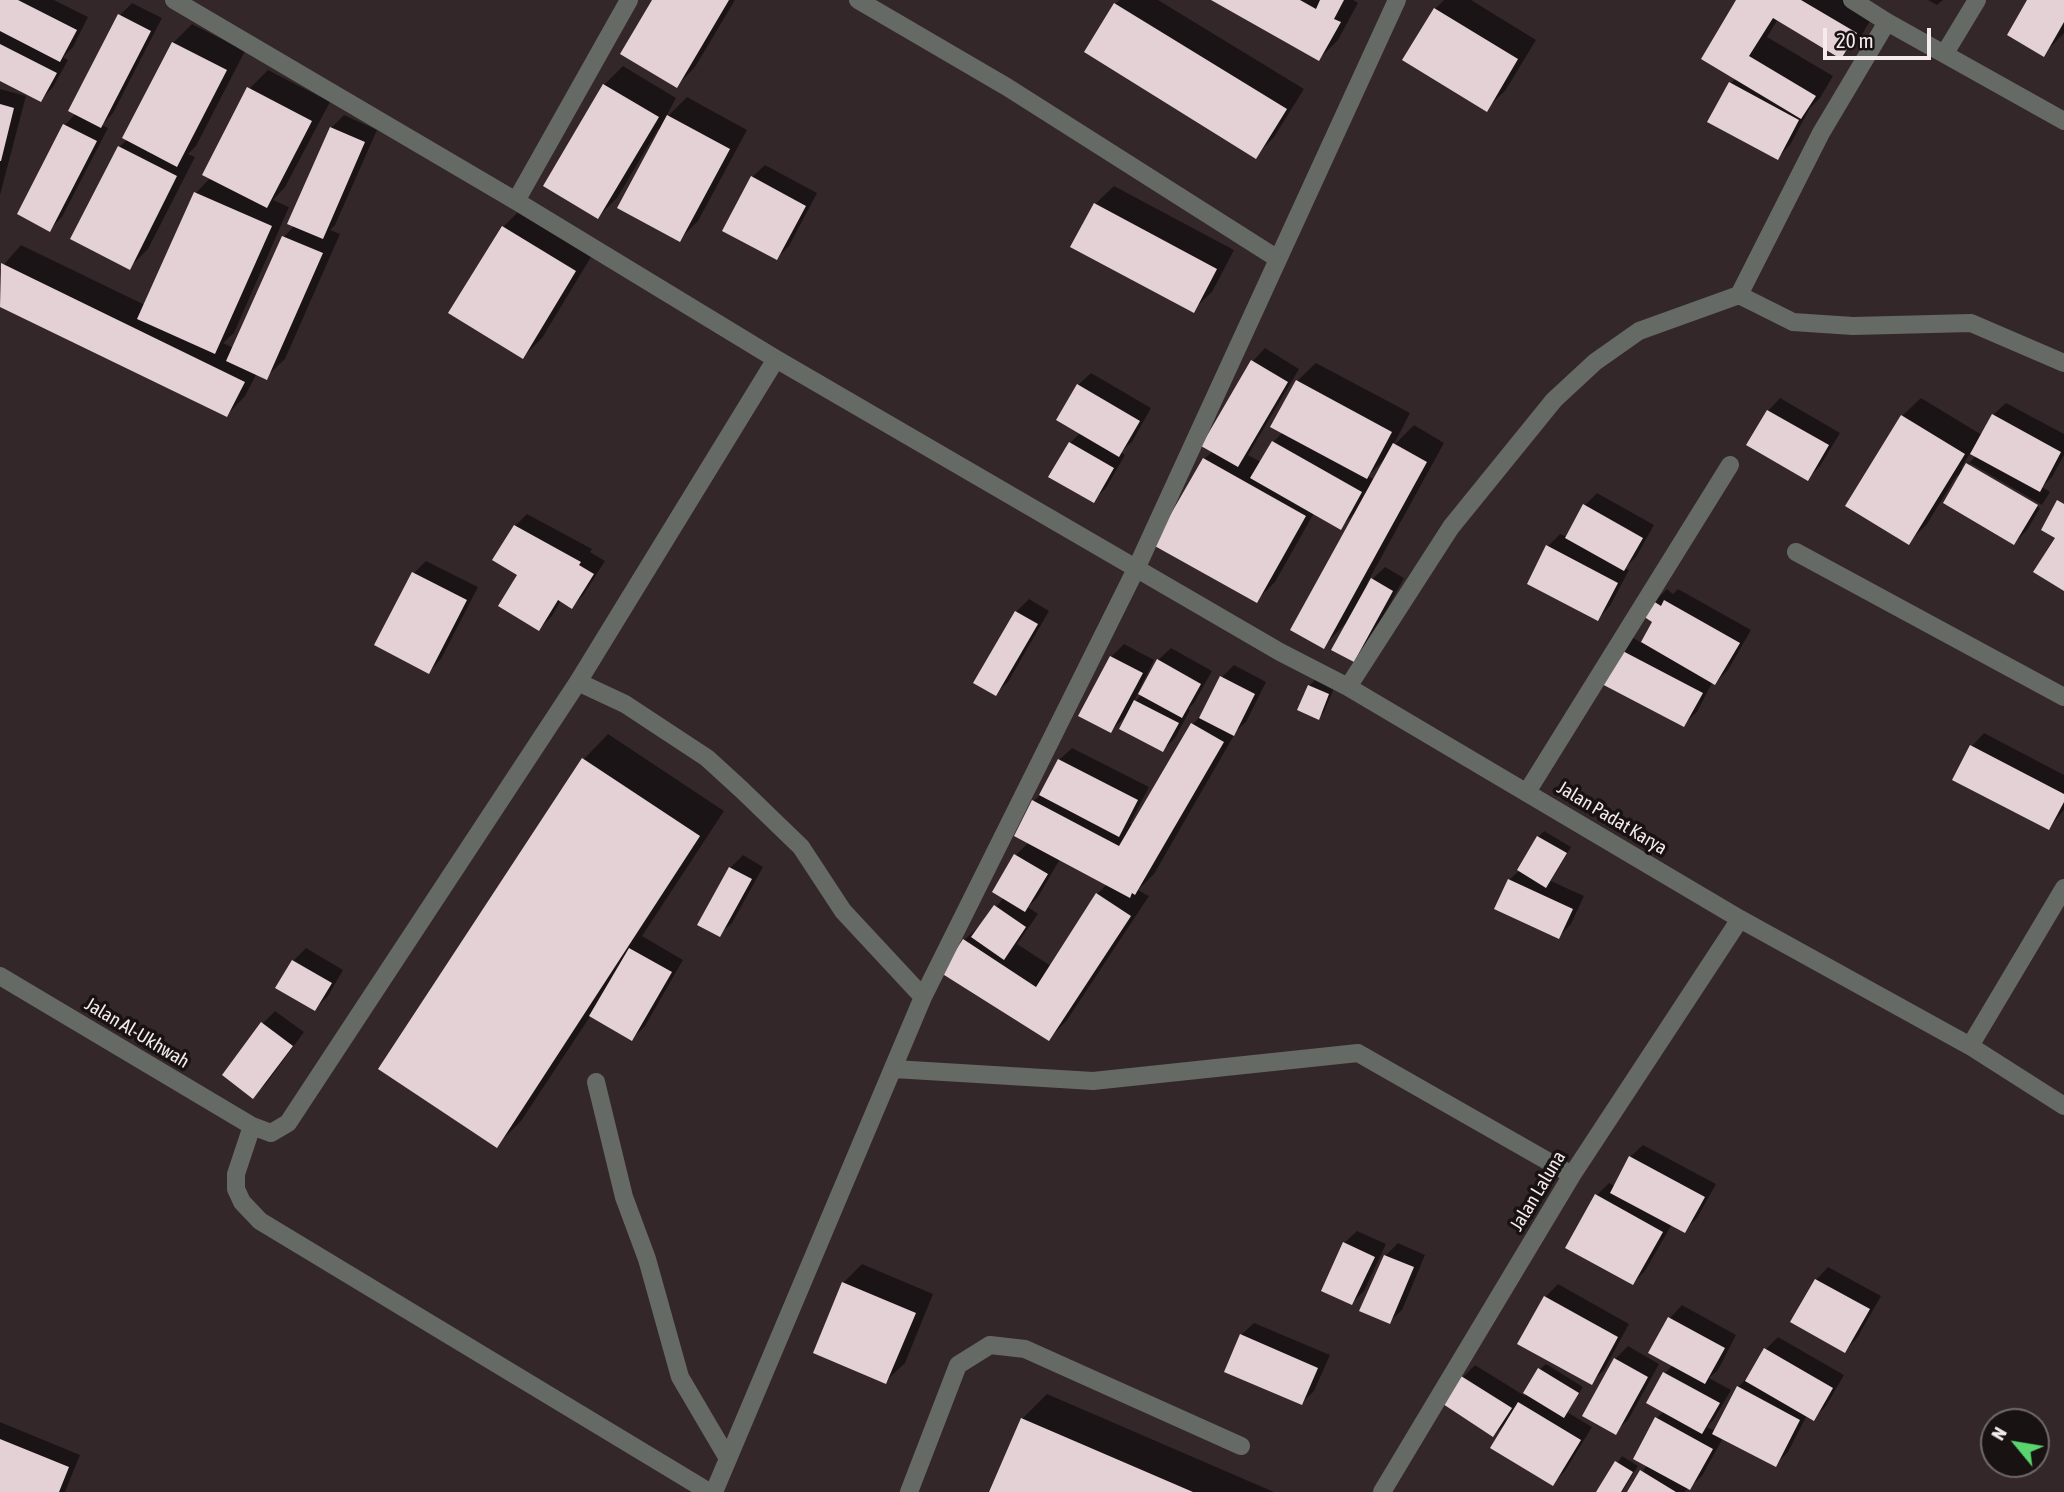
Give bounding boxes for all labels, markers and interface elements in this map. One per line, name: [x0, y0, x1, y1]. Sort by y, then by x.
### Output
scale bar: [1826, 14, 1934, 58]
text: 20 m: [1836, 28, 1874, 52]
street label: Jalan Padat Karya: [1553, 776, 1671, 860]
street label: Jalan Al-Ukhwah: [81, 993, 193, 1073]
street label: Jalan Laluna: [1505, 1147, 1571, 1235]
north arrow: [1980, 1408, 2050, 1478]
text: N: [1986, 1423, 2011, 1444]

